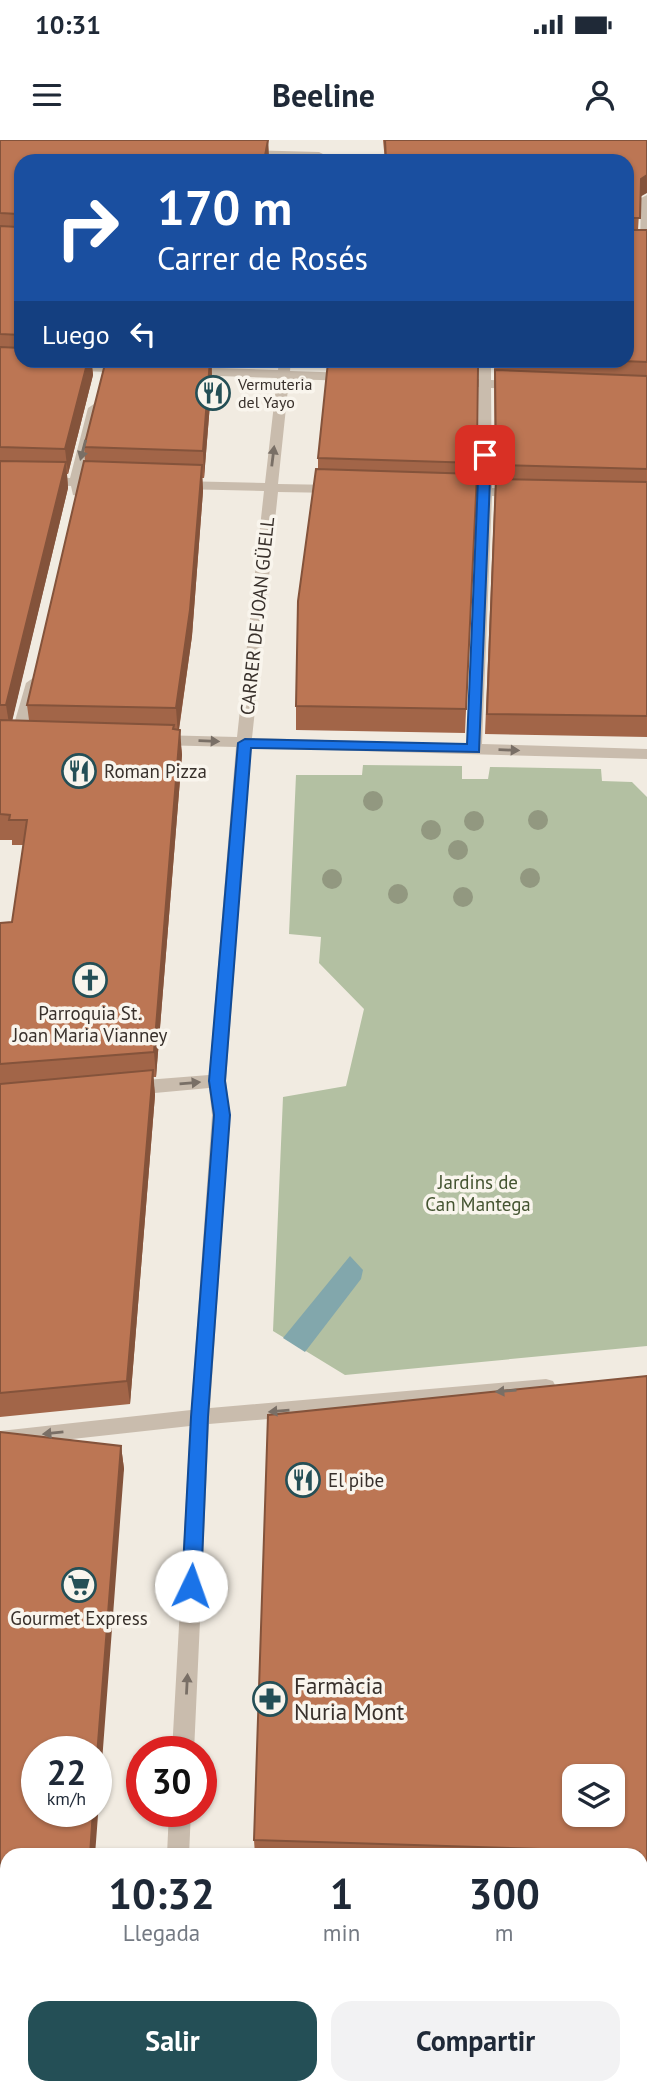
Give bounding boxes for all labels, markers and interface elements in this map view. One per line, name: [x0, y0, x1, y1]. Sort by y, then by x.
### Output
text: 10:31: [35, 8, 101, 41]
text: Beeline: [272, 74, 375, 116]
icon: menu: [28, 76, 66, 114]
icon: person: [581, 76, 619, 114]
text: 170 m: [157, 175, 292, 239]
icon: right: [42, 182, 133, 273]
text: Carrer de Rosés: [157, 237, 368, 279]
icon: left: [124, 315, 162, 353]
text: Luego: [42, 318, 110, 351]
restaurant icon: Vermuteria del Yayo: [194, 374, 232, 412]
place label: Vermuteria del Yayo: [237, 374, 312, 412]
pin: [455, 425, 515, 485]
icon: arrive: [466, 436, 504, 474]
one-way arrow: [77, 439, 88, 461]
one-way arrow: [268, 444, 279, 466]
street label: CARRER DE JOAN GÜELL: [235, 516, 279, 716]
one-way arrow: [198, 736, 220, 747]
one-way arrow: [498, 745, 520, 756]
restaurant icon: Roman Pizza: [60, 752, 98, 790]
place label: Roman Pizza: [104, 759, 207, 783]
church icon: Parroquia St. Joan Maria Vianney: [71, 961, 109, 999]
place label: Parroquia St. Joan Maria Vianney: [12, 1001, 168, 1047]
one-way arrow: [179, 1077, 201, 1088]
park label: Jardins de Can Mantega: [425, 1170, 531, 1216]
one-way arrow: [495, 1386, 517, 1397]
one-way arrow: [268, 1406, 290, 1417]
one-way arrow: [42, 1428, 64, 1439]
restaurant icon: El pibe: [284, 1461, 322, 1499]
place label: El pibe: [328, 1468, 384, 1492]
position arrow: [154, 1549, 228, 1623]
supermarket icon: Gourmet Express: [60, 1566, 98, 1604]
place label: Gourmet Express: [10, 1606, 148, 1630]
place label: Farmàcia Nuria Mont: [294, 1671, 405, 1726]
one-way arrow: [181, 1672, 192, 1694]
pharmacy icon: Farmàcia Nuria Mont: [251, 1680, 289, 1718]
speed limit sign: 30: [126, 1736, 217, 1827]
text: 22: [47, 1749, 86, 1795]
map controls: [562, 1764, 625, 1827]
button: layers: [562, 1764, 625, 1827]
text: km/h: [47, 1787, 86, 1810]
text: 10:32: [108, 1866, 215, 1921]
text: 1: [330, 1866, 353, 1921]
text: 300: [468, 1866, 540, 1921]
text: Llegada: [123, 1918, 200, 1947]
text: min: [323, 1918, 360, 1947]
text: m: [495, 1918, 513, 1947]
button: Salir: [28, 2001, 317, 2081]
button: Compartir: [331, 2001, 620, 2081]

